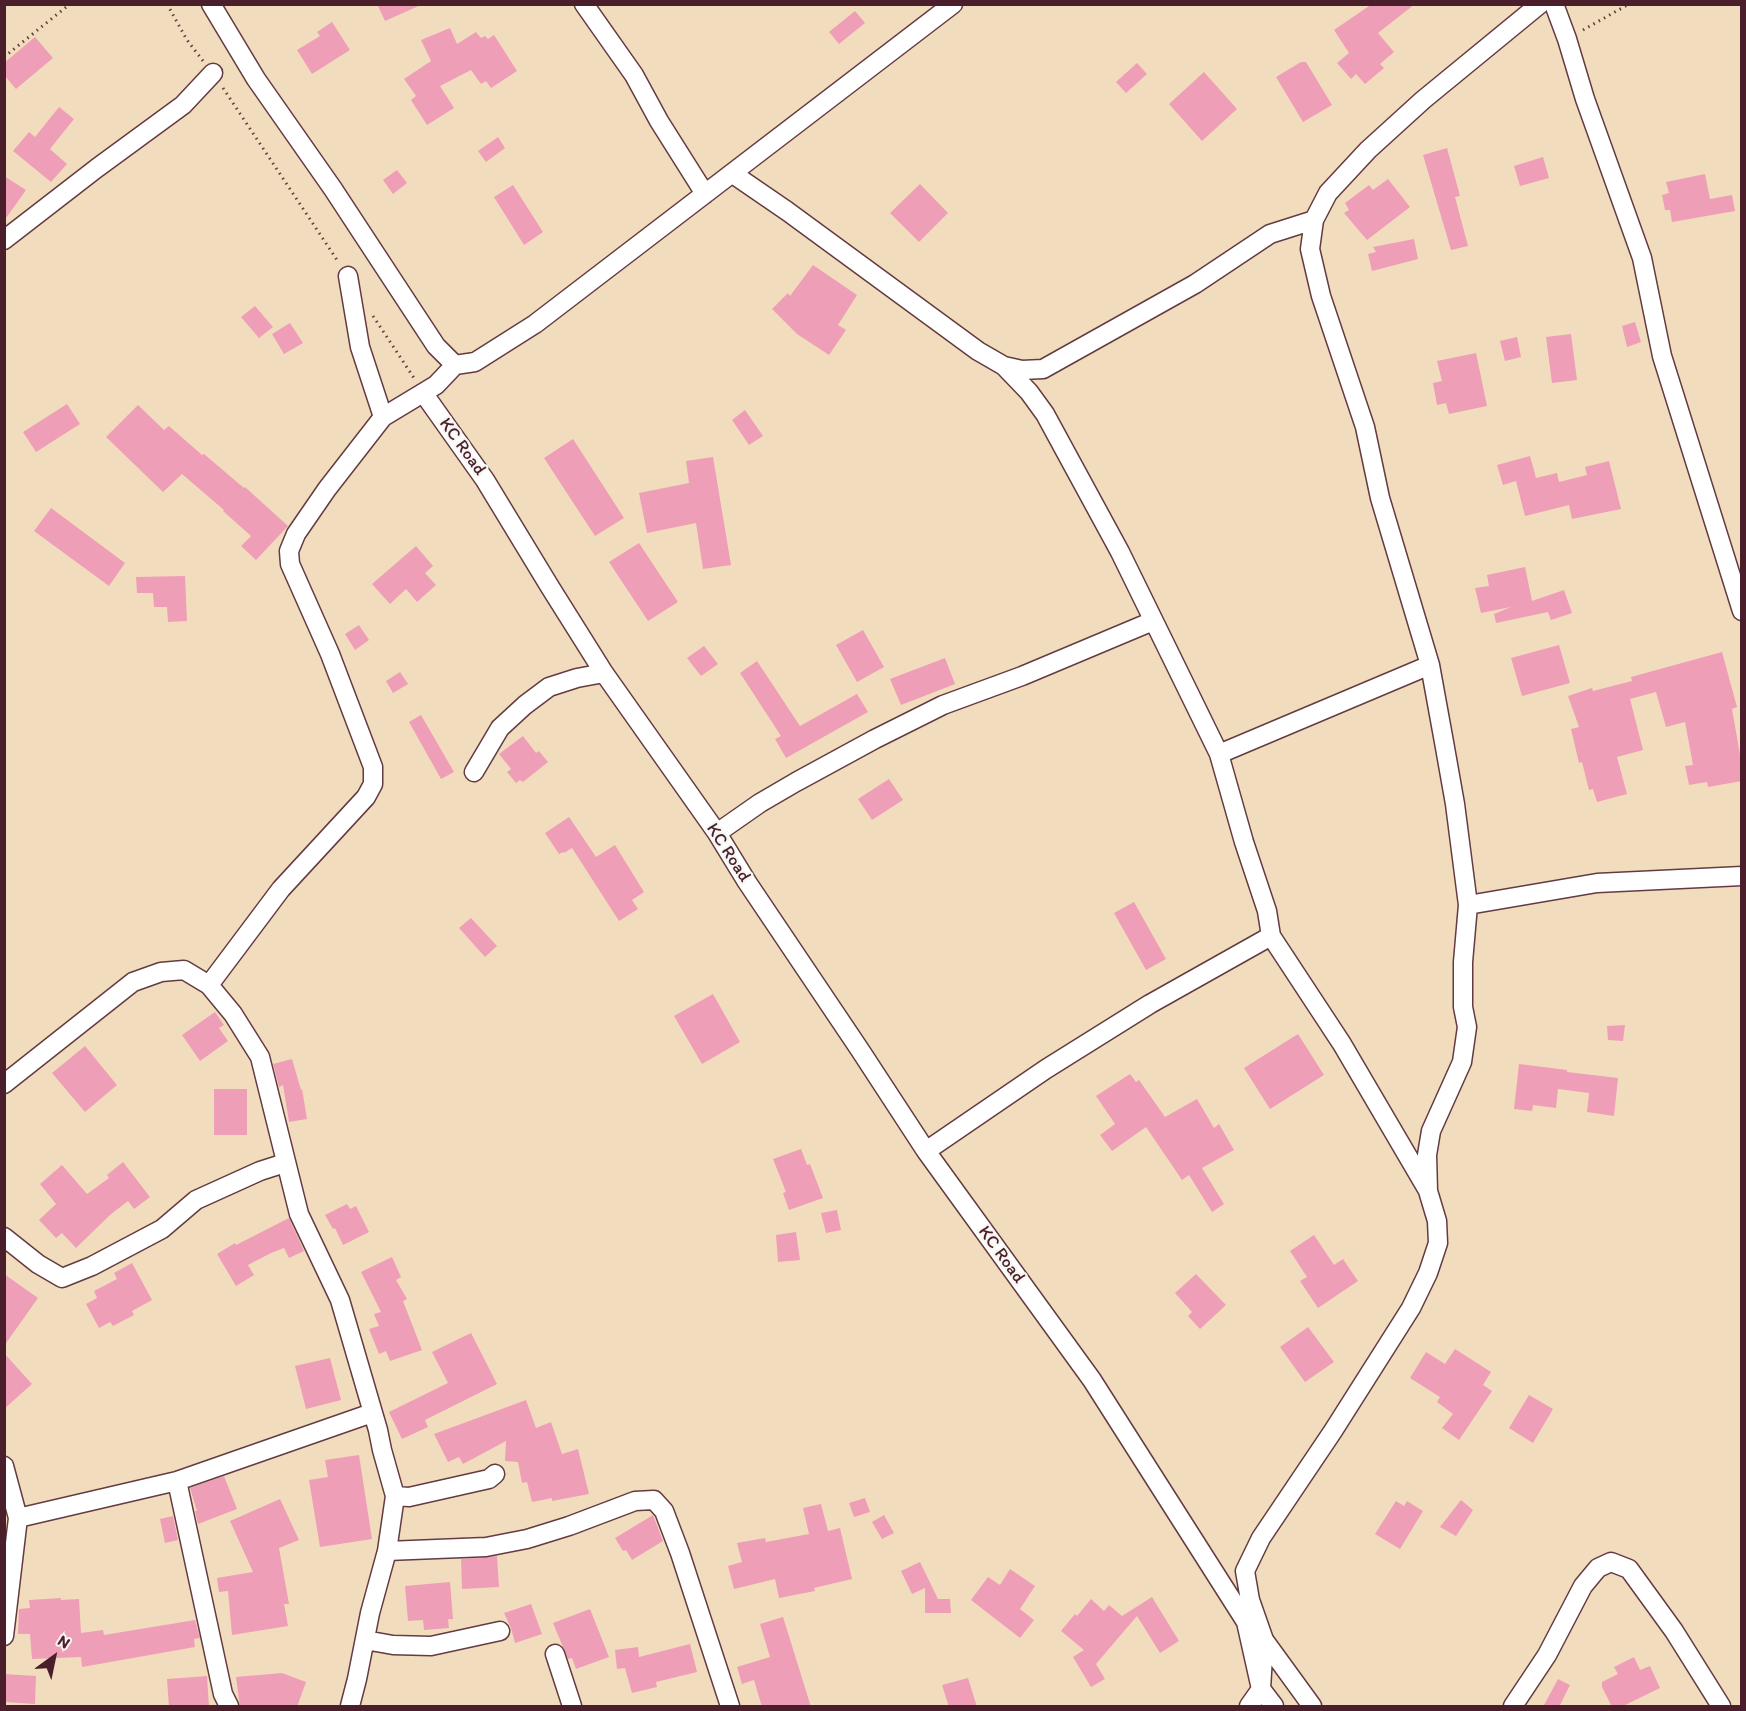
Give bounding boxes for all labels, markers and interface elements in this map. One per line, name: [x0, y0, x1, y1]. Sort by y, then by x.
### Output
street label: KC Road: [434, 414, 490, 480]
street label: KC Road: [701, 819, 755, 887]
street label: KC Road: [973, 1222, 1029, 1288]
north arrow: [24, 1627, 84, 1687]
text: N: [54, 1631, 74, 1652]

